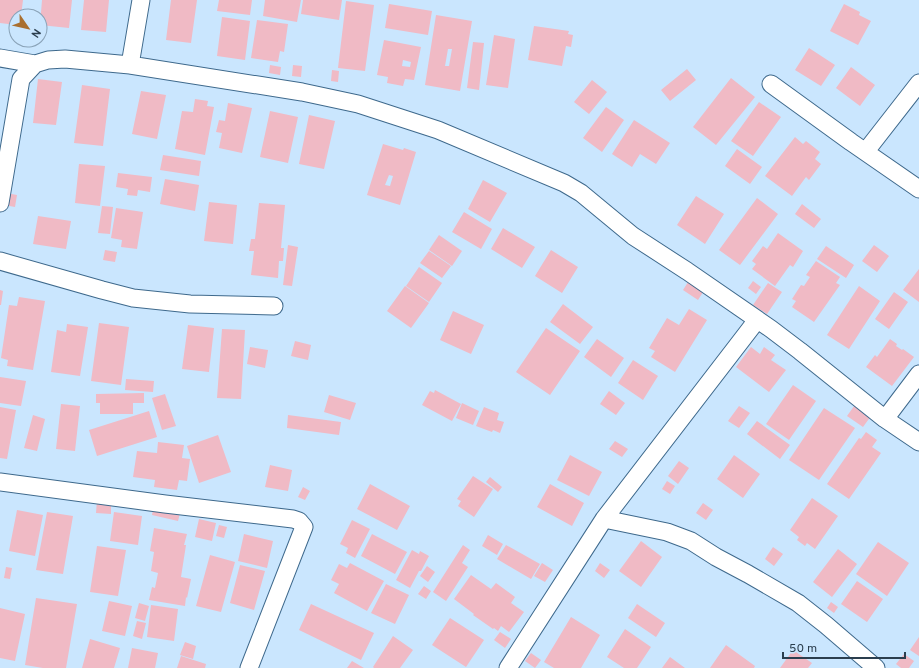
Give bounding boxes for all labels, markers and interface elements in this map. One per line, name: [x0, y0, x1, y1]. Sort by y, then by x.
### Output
north arrow: [8, 8, 48, 48]
text: N: [27, 26, 43, 40]
scale bar: [783, 634, 905, 660]
text: 50 m: [789, 641, 817, 657]

